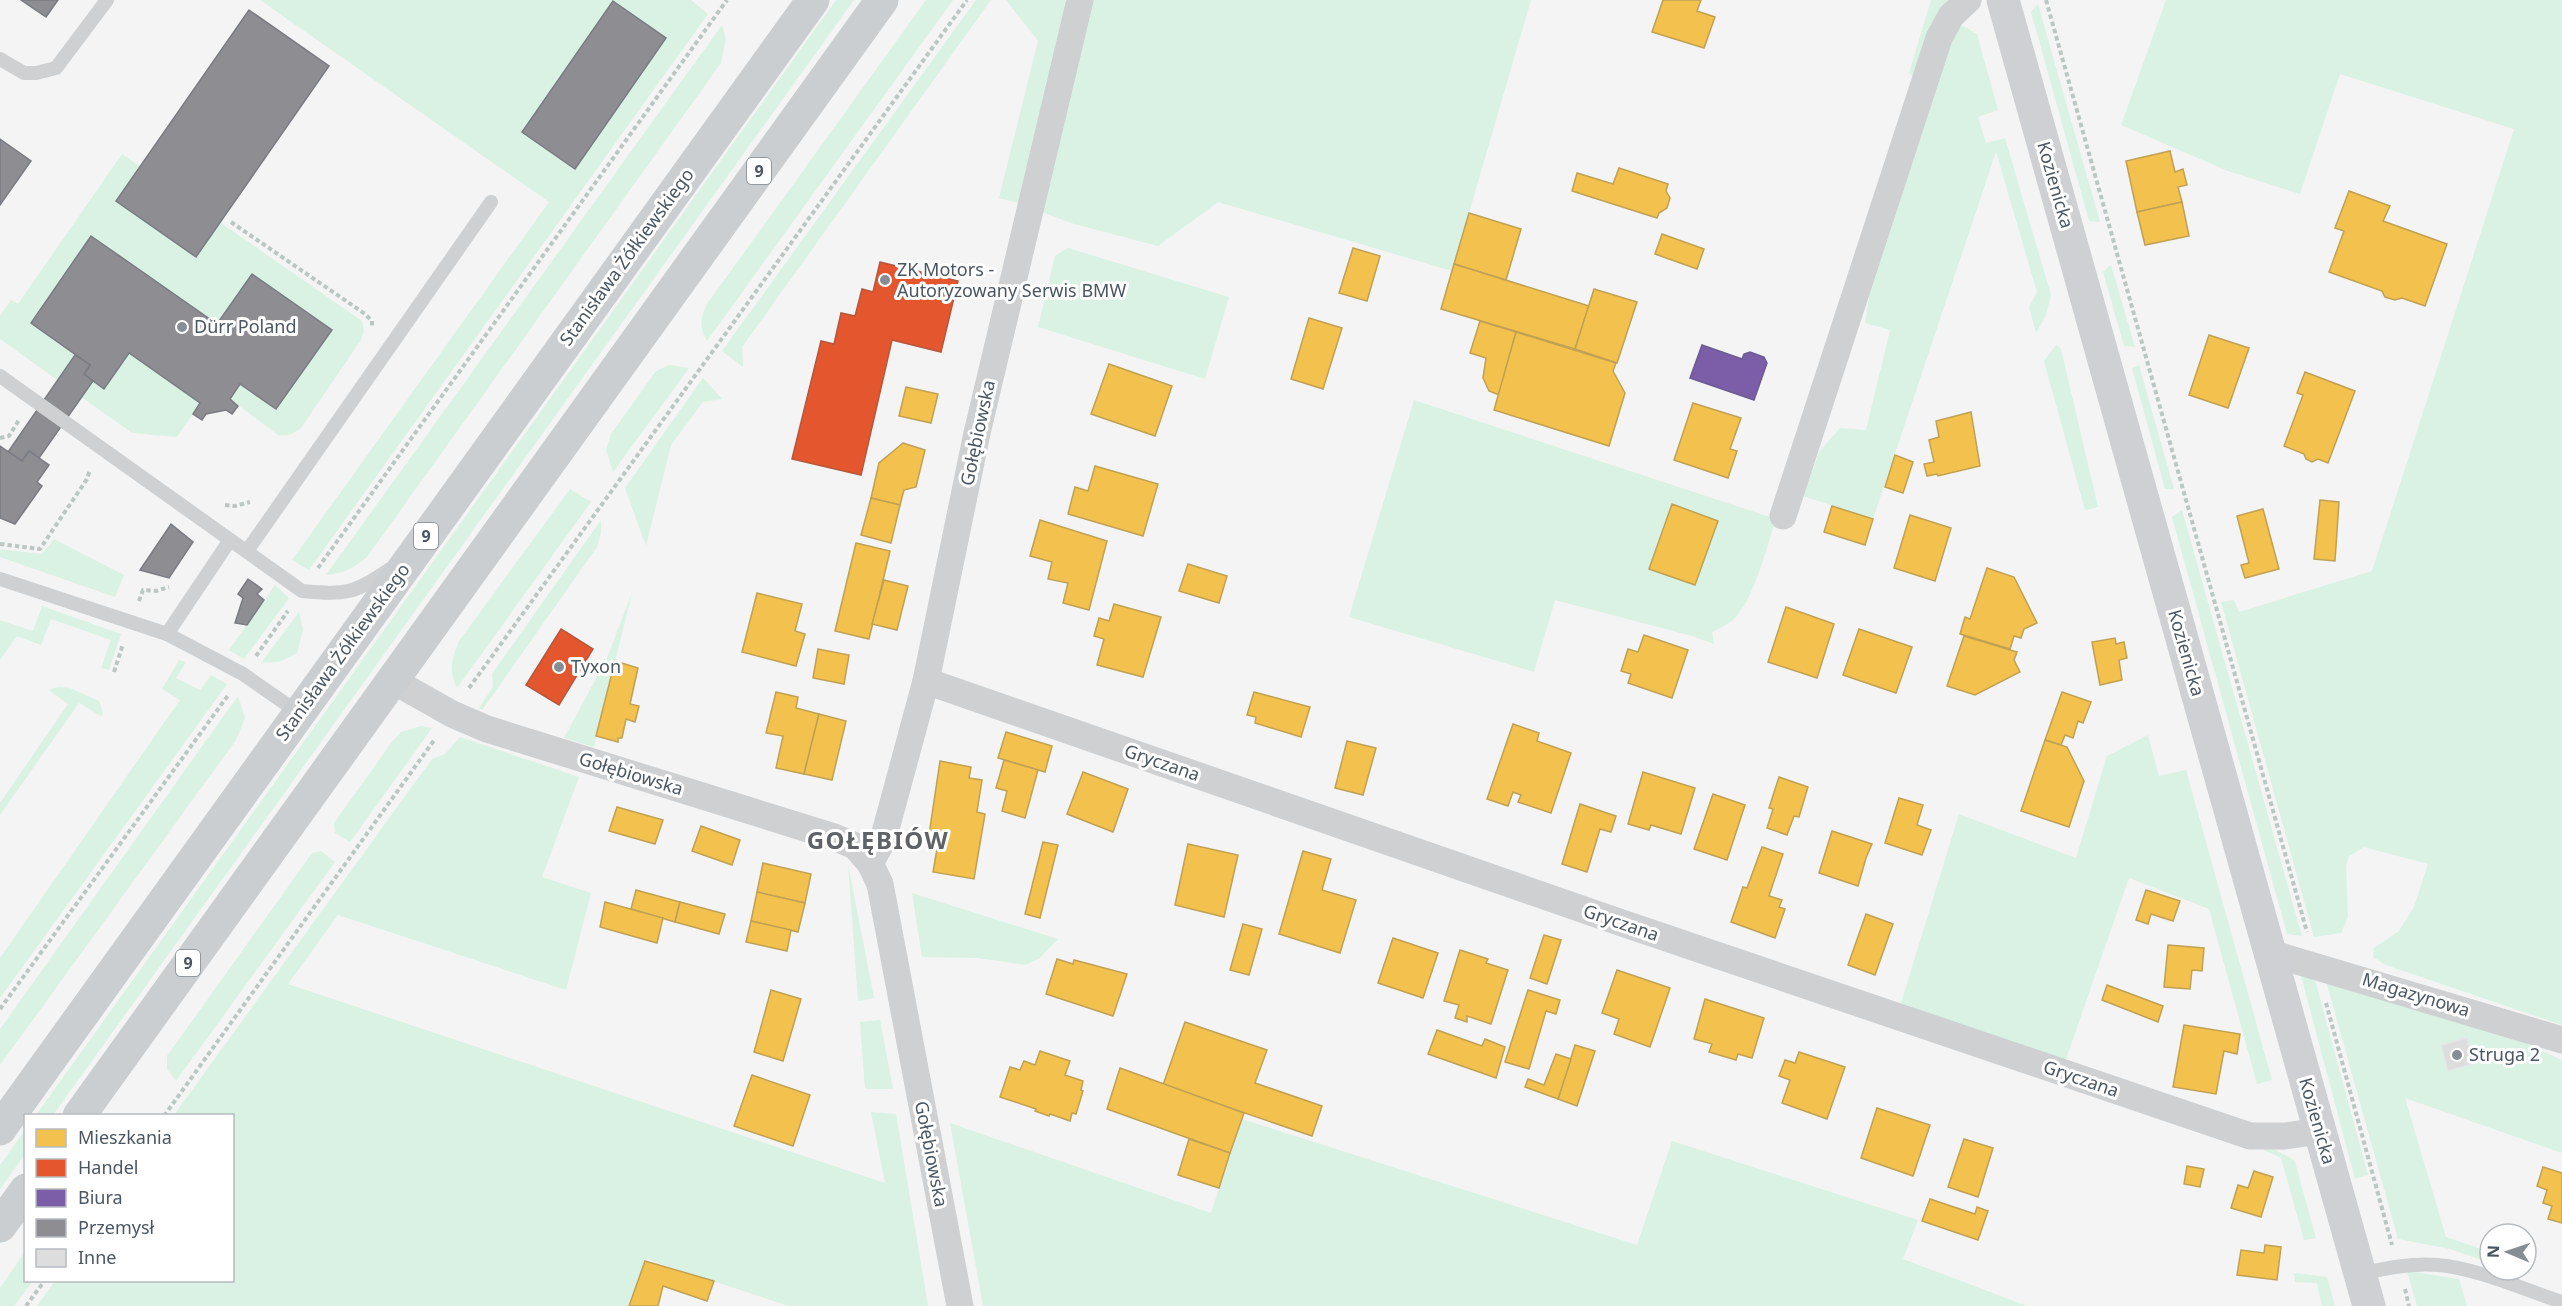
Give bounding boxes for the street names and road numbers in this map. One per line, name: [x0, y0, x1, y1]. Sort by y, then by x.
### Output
street label: Kozienicka: [2032, 139, 2080, 231]
road number: 9: [747, 158, 771, 184]
street label: Stanisława Żółkiewskiego: [554, 163, 699, 350]
street label: Gołębiowska: [954, 378, 1000, 488]
road number: 9: [414, 523, 438, 549]
street label: Stanisława Żółkiewskiego: [270, 558, 415, 745]
street label: Kozienicka: [2163, 607, 2211, 699]
street label: Gryczana: [1121, 738, 1203, 786]
street label: Gołębiowska: [576, 746, 686, 800]
street label: Gryczana: [1580, 898, 1662, 946]
road number: 9: [176, 950, 200, 976]
street label: Magazynowa: [2360, 966, 2473, 1022]
street label: Gryczana: [2040, 1054, 2122, 1102]
street label: Kozienicka: [2294, 1075, 2342, 1167]
street label: Gołębiowska: [910, 1099, 954, 1209]

